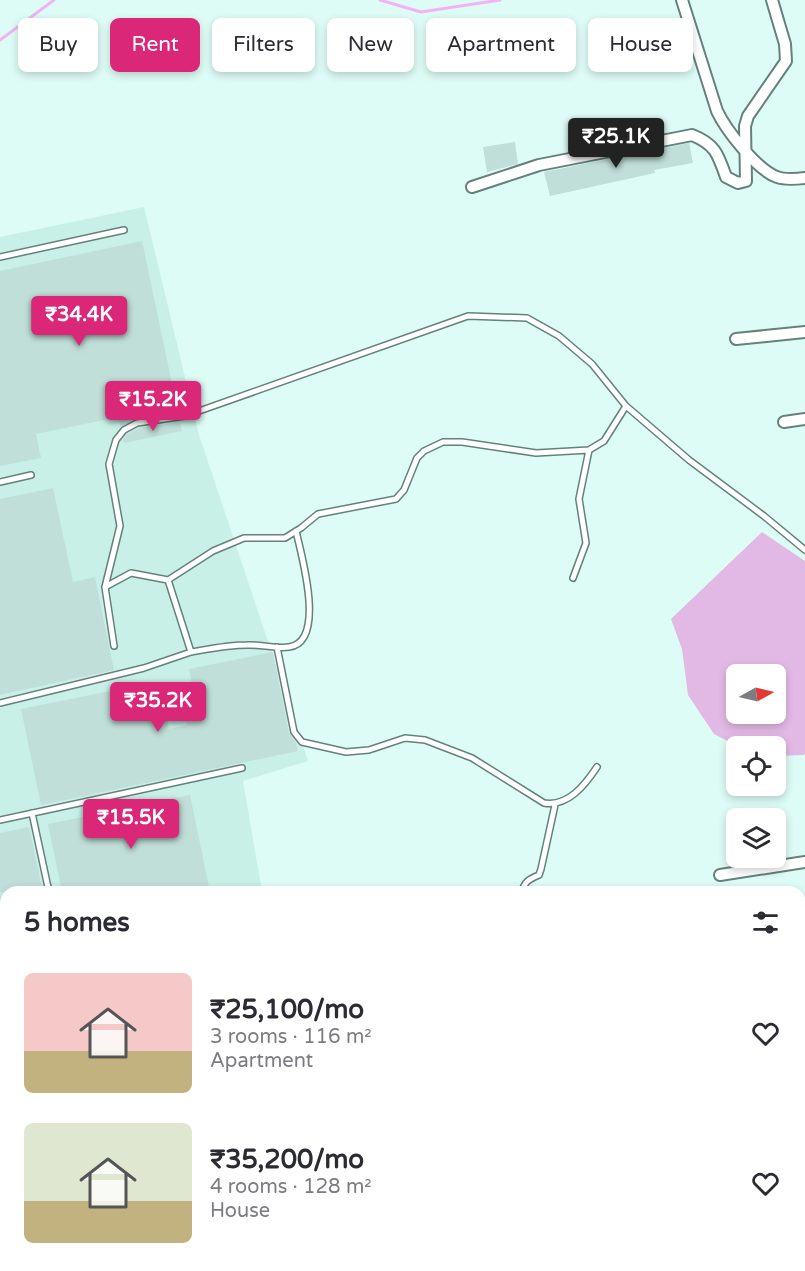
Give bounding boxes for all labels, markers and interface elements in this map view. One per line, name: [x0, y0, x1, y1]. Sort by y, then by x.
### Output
chip: Buy: [18, 18, 98, 72]
chip: Rent: [110, 18, 200, 72]
chip: Filters: [212, 18, 315, 72]
chip: New: [327, 18, 414, 72]
chip: Apartment: [426, 18, 576, 72]
chip: House: [588, 18, 693, 72]
pin: ₹25.1K: [567, 118, 665, 169]
text: ₹25.1K: [582, 125, 650, 149]
pin: ₹34.4K: [30, 296, 128, 347]
text: ₹34.4K: [45, 303, 113, 327]
pin: ₹15.2K: [104, 381, 202, 432]
text: ₹15.2K: [119, 388, 187, 412]
north arrow: [726, 664, 786, 724]
map controls: [726, 664, 786, 868]
pin: ₹35.2K: [109, 682, 207, 733]
text: ₹35.2K: [124, 689, 192, 713]
button: locate: [726, 736, 786, 796]
pin: ₹15.5K: [82, 799, 180, 850]
text: ₹15.5K: [97, 806, 165, 830]
button: layers: [726, 808, 786, 868]
icon: filters: [749, 906, 782, 939]
text: 5 homes: [24, 907, 130, 938]
text: ₹25,100/mo: [210, 994, 364, 1025]
icon: home: [72, 997, 144, 1069]
icon: heart: [749, 1017, 782, 1050]
text: 3 rooms · 116 m²: [210, 1025, 372, 1049]
text: Apartment: [210, 1049, 313, 1073]
text: ₹35,200/mo: [210, 1144, 364, 1175]
icon: home: [72, 1147, 144, 1219]
icon: heart: [749, 1167, 782, 1200]
text: 4 rooms · 128 m²: [210, 1175, 372, 1199]
text: House: [210, 1199, 270, 1223]

